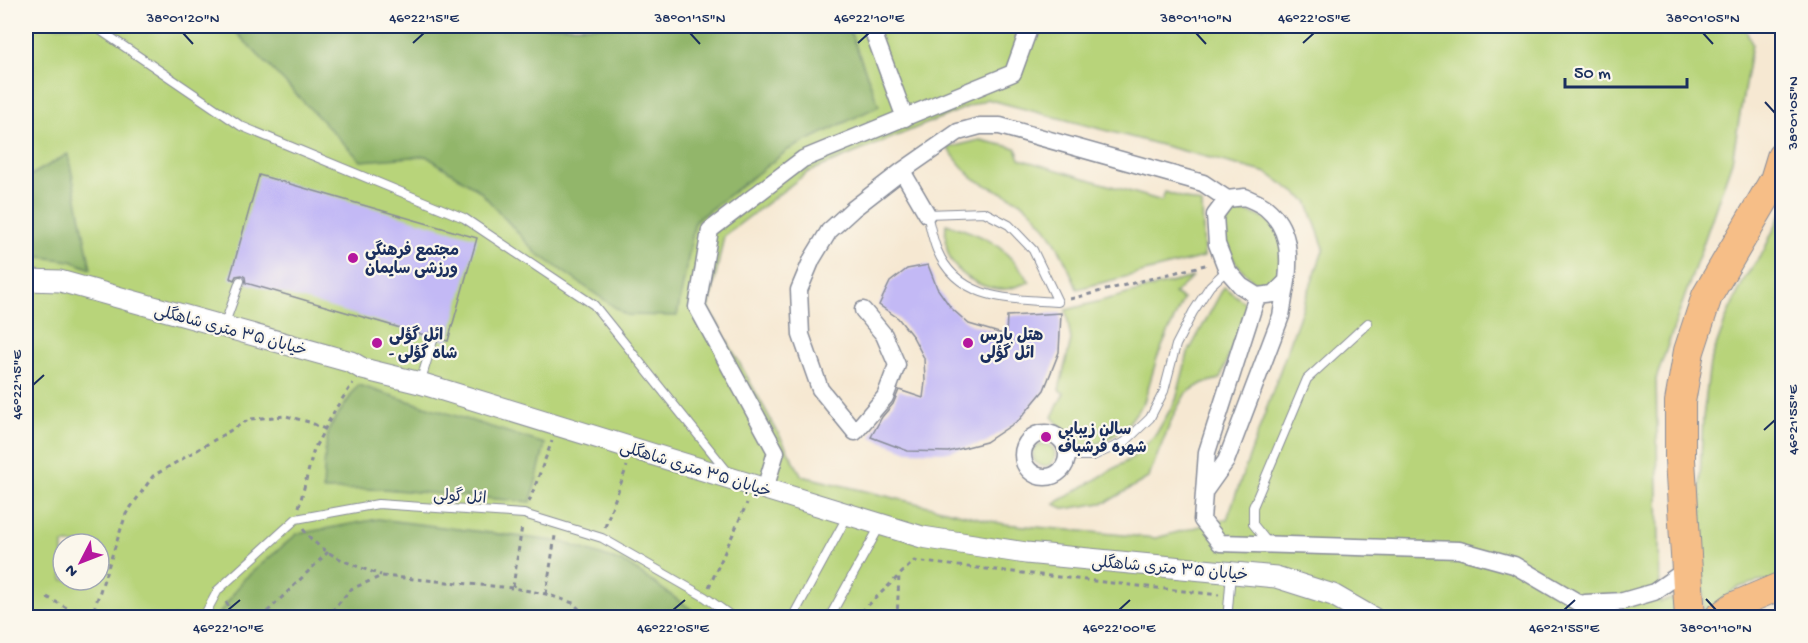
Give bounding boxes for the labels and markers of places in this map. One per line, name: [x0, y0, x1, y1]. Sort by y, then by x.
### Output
place label: مجتمع فرهنگی ورزشی سایمان: [365, 240, 459, 280]
marker: مجتمع فرهنگی ورزشی سایمان: [346, 251, 360, 265]
place label: ائل گؤلی - شاه گؤلی: [389, 325, 457, 365]
place label: هتل پارس ائل گؤلی: [980, 327, 1043, 365]
marker: ائل گؤلی - شاه گؤلی: [370, 336, 384, 350]
marker: هتل پارس ائل گؤلی: [961, 336, 975, 350]
place label: سالن زیبایی شهره فرشباف: [1058, 421, 1147, 459]
marker: سالن زیبایی شهره فرشباف: [1039, 430, 1053, 444]

